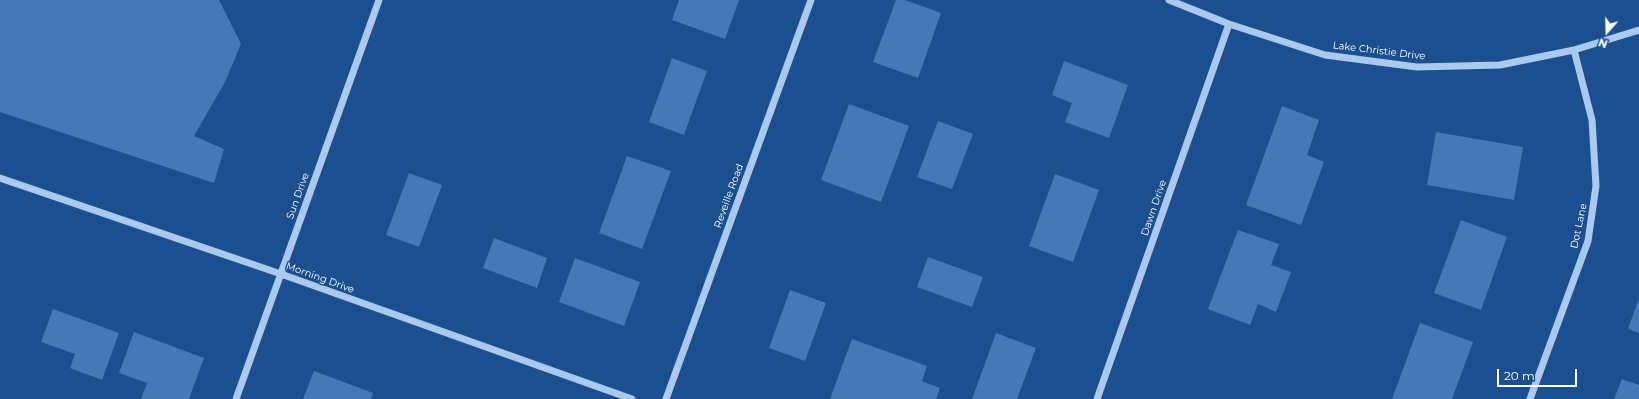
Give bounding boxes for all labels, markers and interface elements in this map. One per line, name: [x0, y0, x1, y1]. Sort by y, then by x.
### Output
north arrow: [1587, 12, 1627, 52]
text: N: [1596, 35, 1609, 51]
street label: Lake Christie Drive: [1332, 39, 1426, 63]
street label: Reveille Road: [712, 162, 746, 230]
street label: Sun Drive: [284, 171, 312, 221]
street label: Dawn Drive: [1139, 178, 1169, 238]
street label: Dot Lane: [1568, 202, 1590, 250]
street label: Morning Drive: [284, 260, 356, 296]
scale bar: [1499, 361, 1579, 387]
text: 20 m: [1504, 368, 1535, 383]

